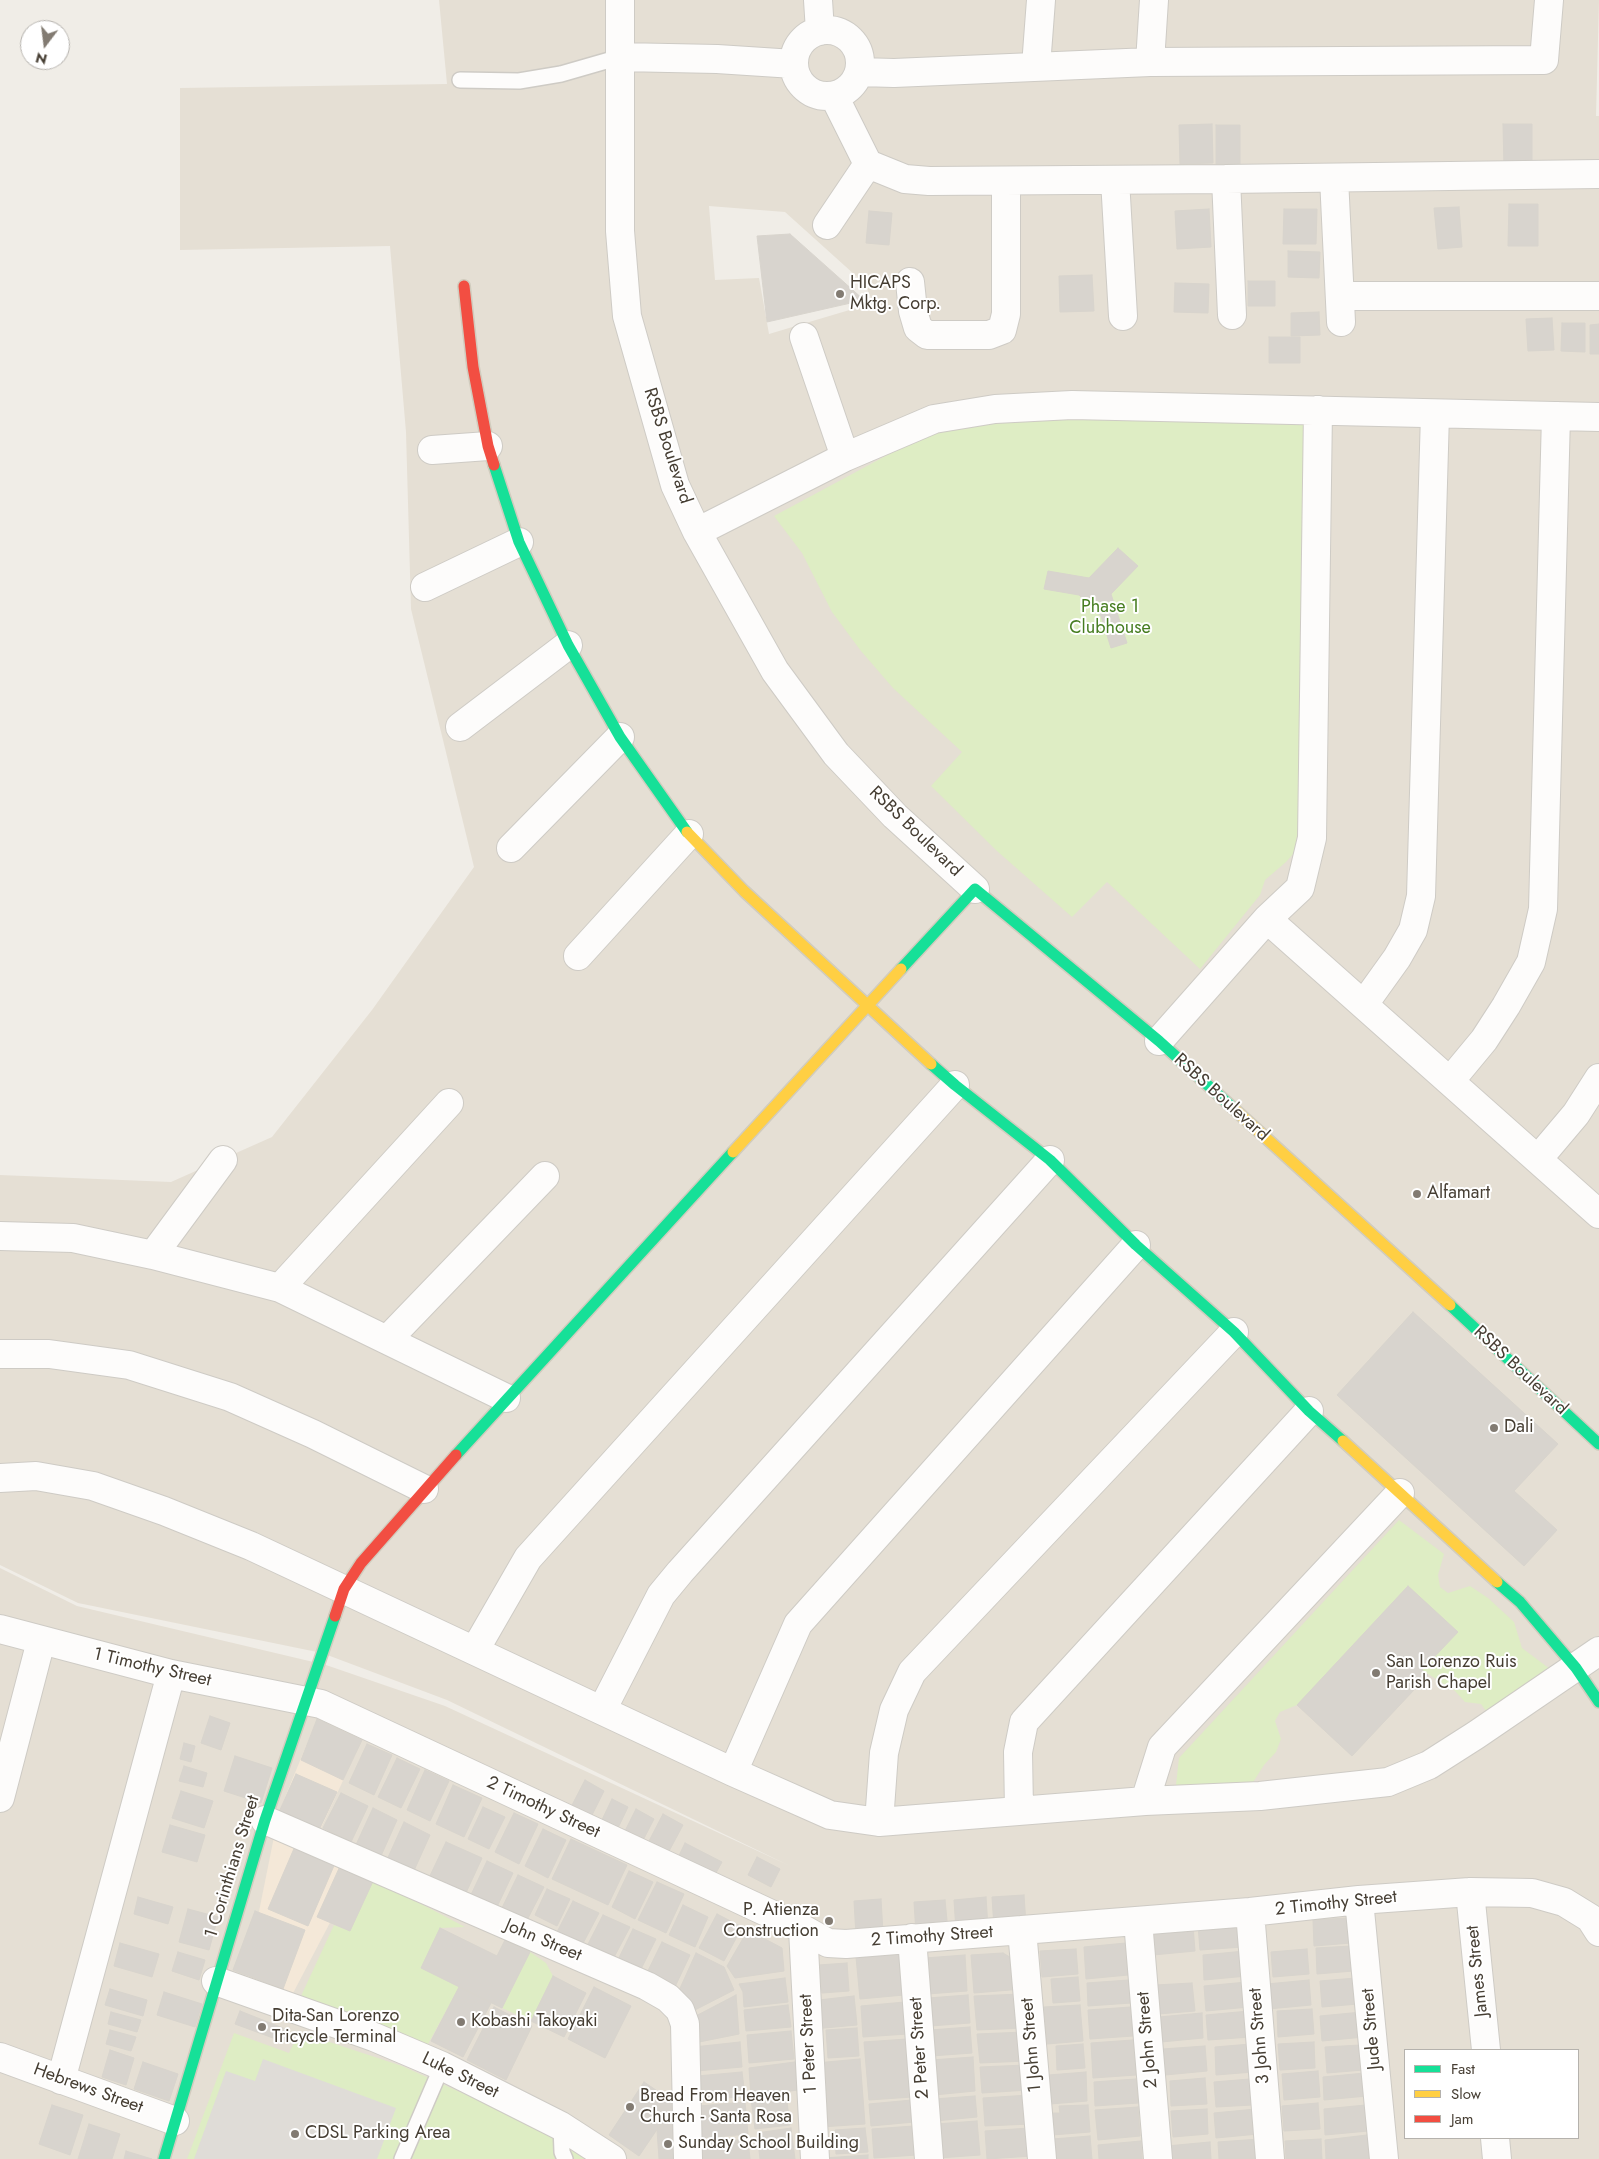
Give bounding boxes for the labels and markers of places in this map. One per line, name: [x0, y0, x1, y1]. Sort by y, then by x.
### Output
place label: HICAPS Mktg. Corp.: [850, 273, 941, 316]
marker: HICAPS Mktg. Corp.: [834, 288, 846, 300]
place label: Alfamart: [1427, 1183, 1490, 1205]
marker: Alfamart: [1411, 1188, 1423, 1200]
place label: Dali: [1504, 1417, 1534, 1439]
marker: Dali: [1488, 1422, 1500, 1434]
place label: San Lorenzo Ruis Parish Chapel: [1386, 1652, 1517, 1695]
marker: San Lorenzo Ruis Parish Chapel: [1370, 1667, 1382, 1679]
place label: P. Atienza Construction: [723, 1900, 819, 1942]
marker: P. Atienza Construction: [823, 1915, 835, 1927]
place label: Dita-San Lorenzo Tricycle Terminal: [272, 2006, 399, 2048]
place label: Kobashi Takoyaki: [471, 2011, 598, 2033]
marker: Kobashi Takoyaki: [455, 2016, 467, 2028]
marker: Dita-San Lorenzo Tricycle Terminal: [256, 2021, 268, 2033]
place label: Bread From Heaven Church - Santa Rosa: [640, 2086, 792, 2128]
marker: Bread From Heaven Church - Santa Rosa: [624, 2101, 636, 2113]
place label: CDSL Parking Area: [305, 2123, 451, 2145]
marker: CDSL Parking Area: [289, 2128, 301, 2140]
place label: Sunday School Building: [678, 2133, 859, 2155]
marker: Sunday School Building: [662, 2138, 674, 2150]

